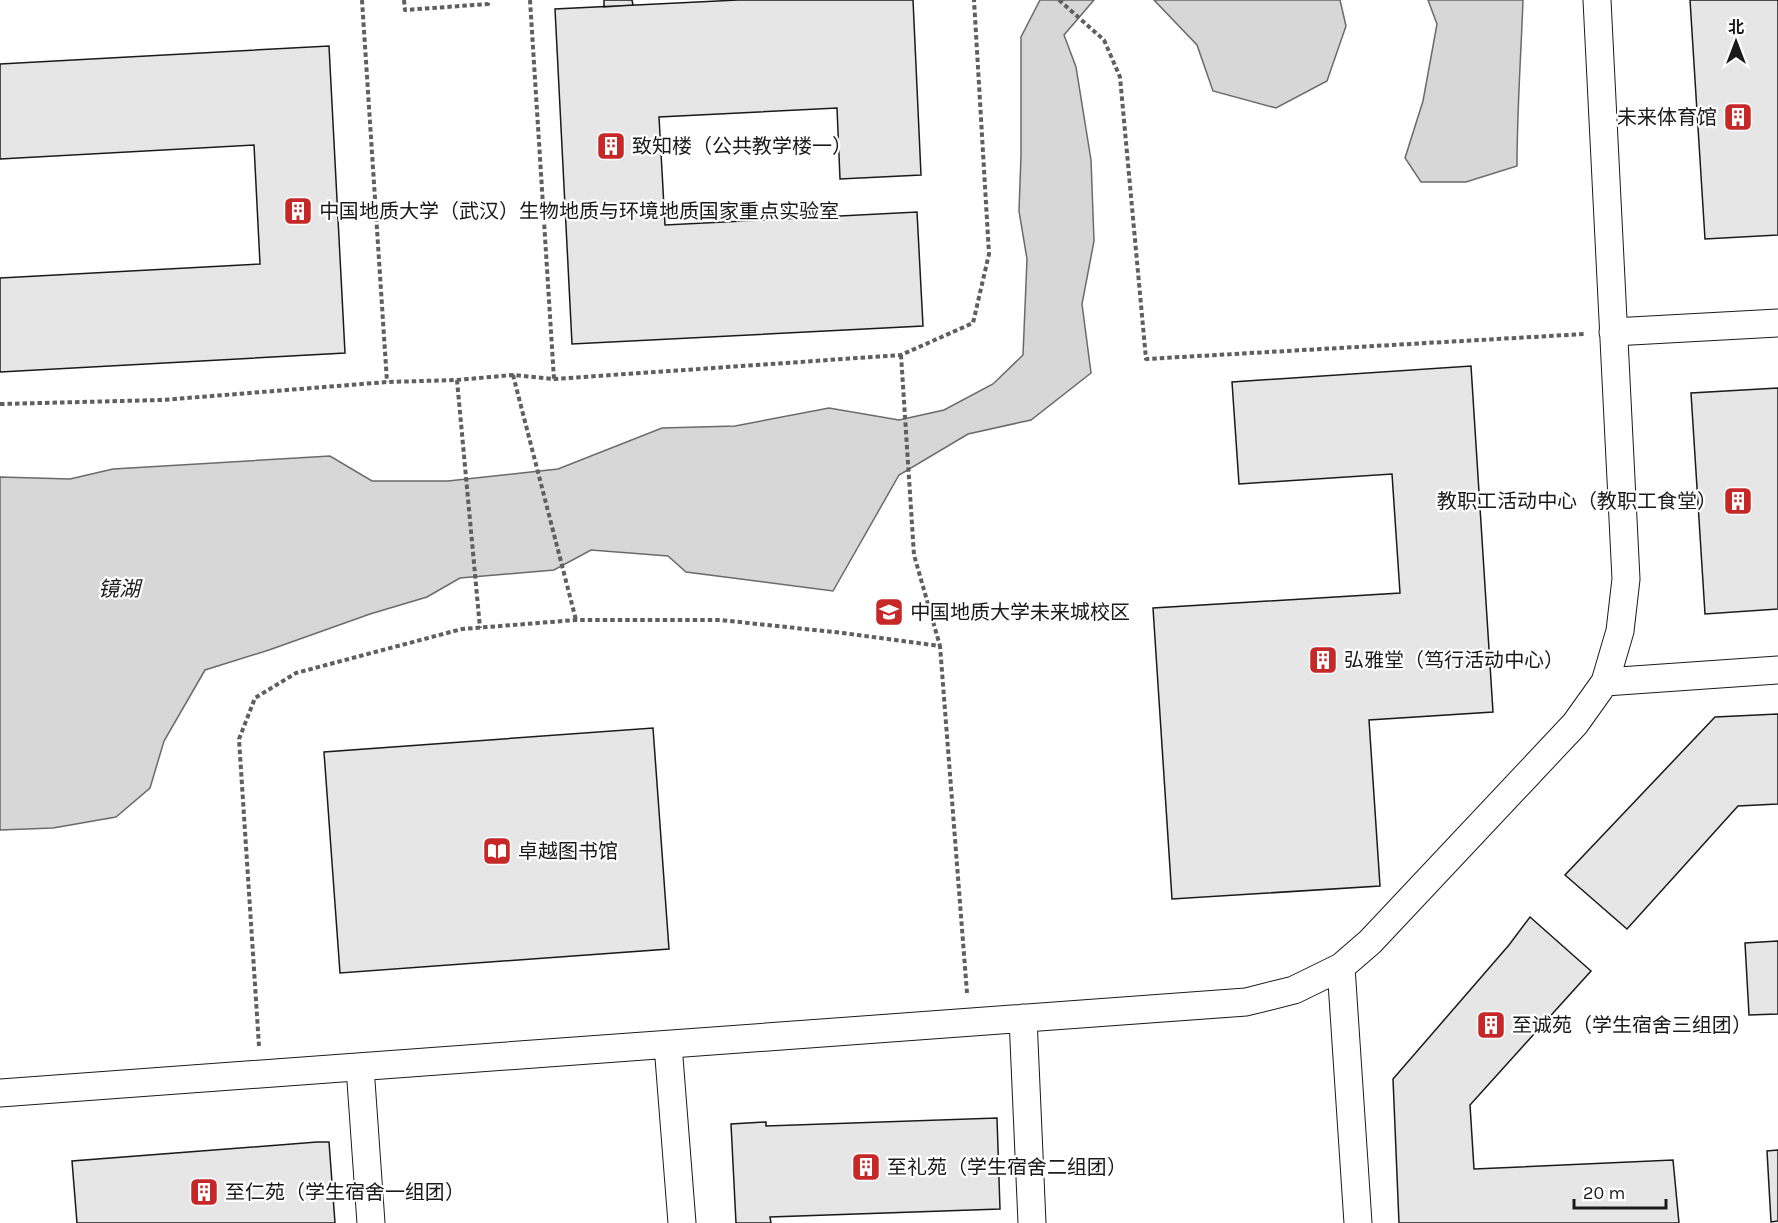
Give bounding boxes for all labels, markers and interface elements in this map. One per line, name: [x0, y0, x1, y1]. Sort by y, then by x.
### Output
north arrow: [1706, 12, 1766, 72]
text: 北: [1728, 18, 1744, 37]
building icon: 未来体育馆: [1722, 101, 1754, 133]
place label: 未来体育馆: [1617, 106, 1717, 129]
building icon: 致知楼（公共教学楼一）: [595, 130, 627, 162]
place label: 致知楼（公共教学楼一）: [632, 135, 852, 158]
building icon: 中国地质大学（武汉）生物地质与环境地质国家重点实验室: [282, 195, 314, 227]
place label: 中国地质大学（武汉）生物地质与环境地质国家重点实验室: [319, 200, 839, 223]
building icon: 教职工活动中心（教职工食堂）: [1722, 485, 1754, 517]
place label: 教职工活动中心（教职工食堂）: [1437, 490, 1717, 513]
water label: 镜湖: [98, 577, 143, 601]
school or university icon: 中国地质大学未来城校区: [873, 596, 905, 628]
place label: 中国地质大学未来城校区: [910, 601, 1130, 624]
building icon: 弘雅堂（笃行活动中心）: [1307, 644, 1339, 676]
place label: 弘雅堂（笃行活动中心）: [1344, 649, 1564, 672]
library icon: 卓越图书馆: [481, 835, 513, 867]
place label: 卓越图书馆: [518, 840, 618, 863]
building icon: 至诚苑（学生宿舍三组团）: [1475, 1009, 1507, 1041]
place label: 至诚苑（学生宿舍三组团）: [1512, 1014, 1752, 1037]
building icon: 至礼苑（学生宿舍二组团）: [850, 1151, 882, 1183]
place label: 至礼苑（学生宿舍二组团）: [887, 1156, 1127, 1179]
scale bar: [1574, 1172, 1666, 1210]
building icon: 至仁苑（学生宿舍一组团）: [188, 1176, 220, 1208]
place label: 至仁苑（学生宿舍一组团）: [225, 1181, 465, 1204]
text: 20 m: [1583, 1182, 1625, 1204]

